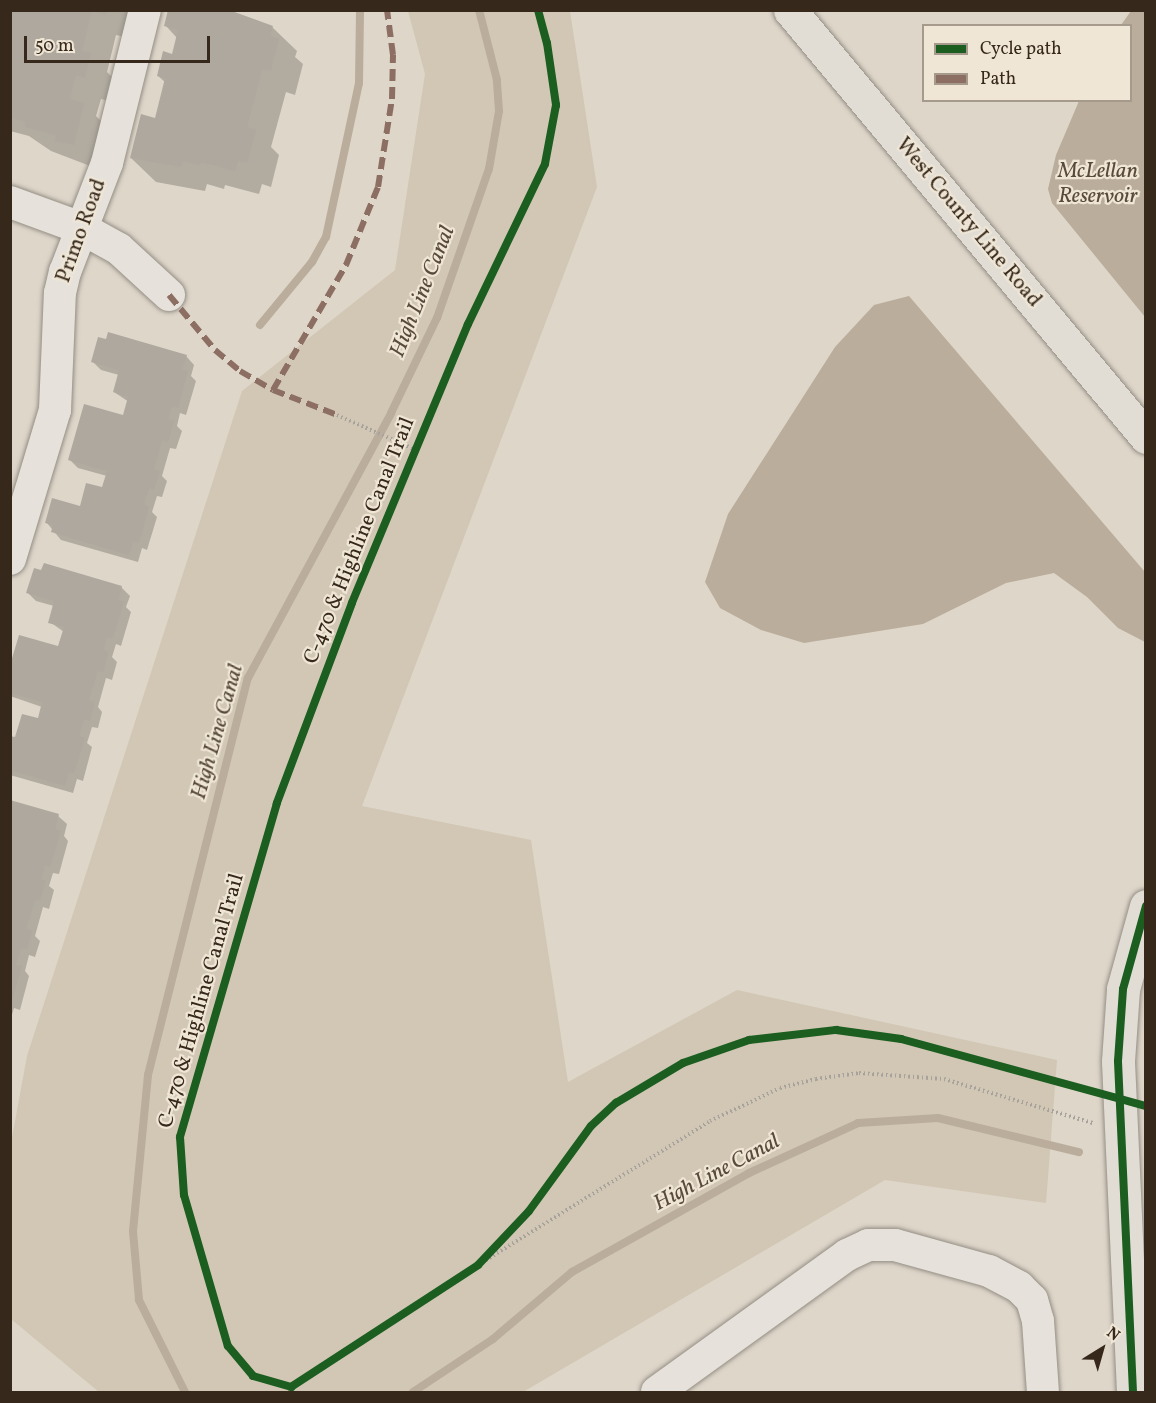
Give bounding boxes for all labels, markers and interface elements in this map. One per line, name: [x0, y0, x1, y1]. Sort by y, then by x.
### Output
scale bar: [27, 24, 213, 62]
legend: [922, 24, 1132, 102]
text: 50 m: [35, 34, 74, 59]
text: Cycle path: [980, 37, 1062, 62]
text: Path: [980, 67, 1016, 92]
street label: West County Line Road: [889, 133, 1047, 313]
water label: McLellan Reservoir: [1058, 158, 1138, 210]
street label: Primo Road: [52, 176, 112, 286]
water label: High Line Canal: [385, 223, 461, 361]
street label: C-470 & Highline Canal Trail: [299, 414, 421, 668]
water label: High Line Canal: [186, 661, 250, 803]
street label: C-470 & Highline Canal Trail: [153, 870, 251, 1132]
water label: High Line Canal: [649, 1129, 785, 1217]
north arrow: [1072, 1319, 1132, 1379]
text: N: [1102, 1322, 1124, 1347]

